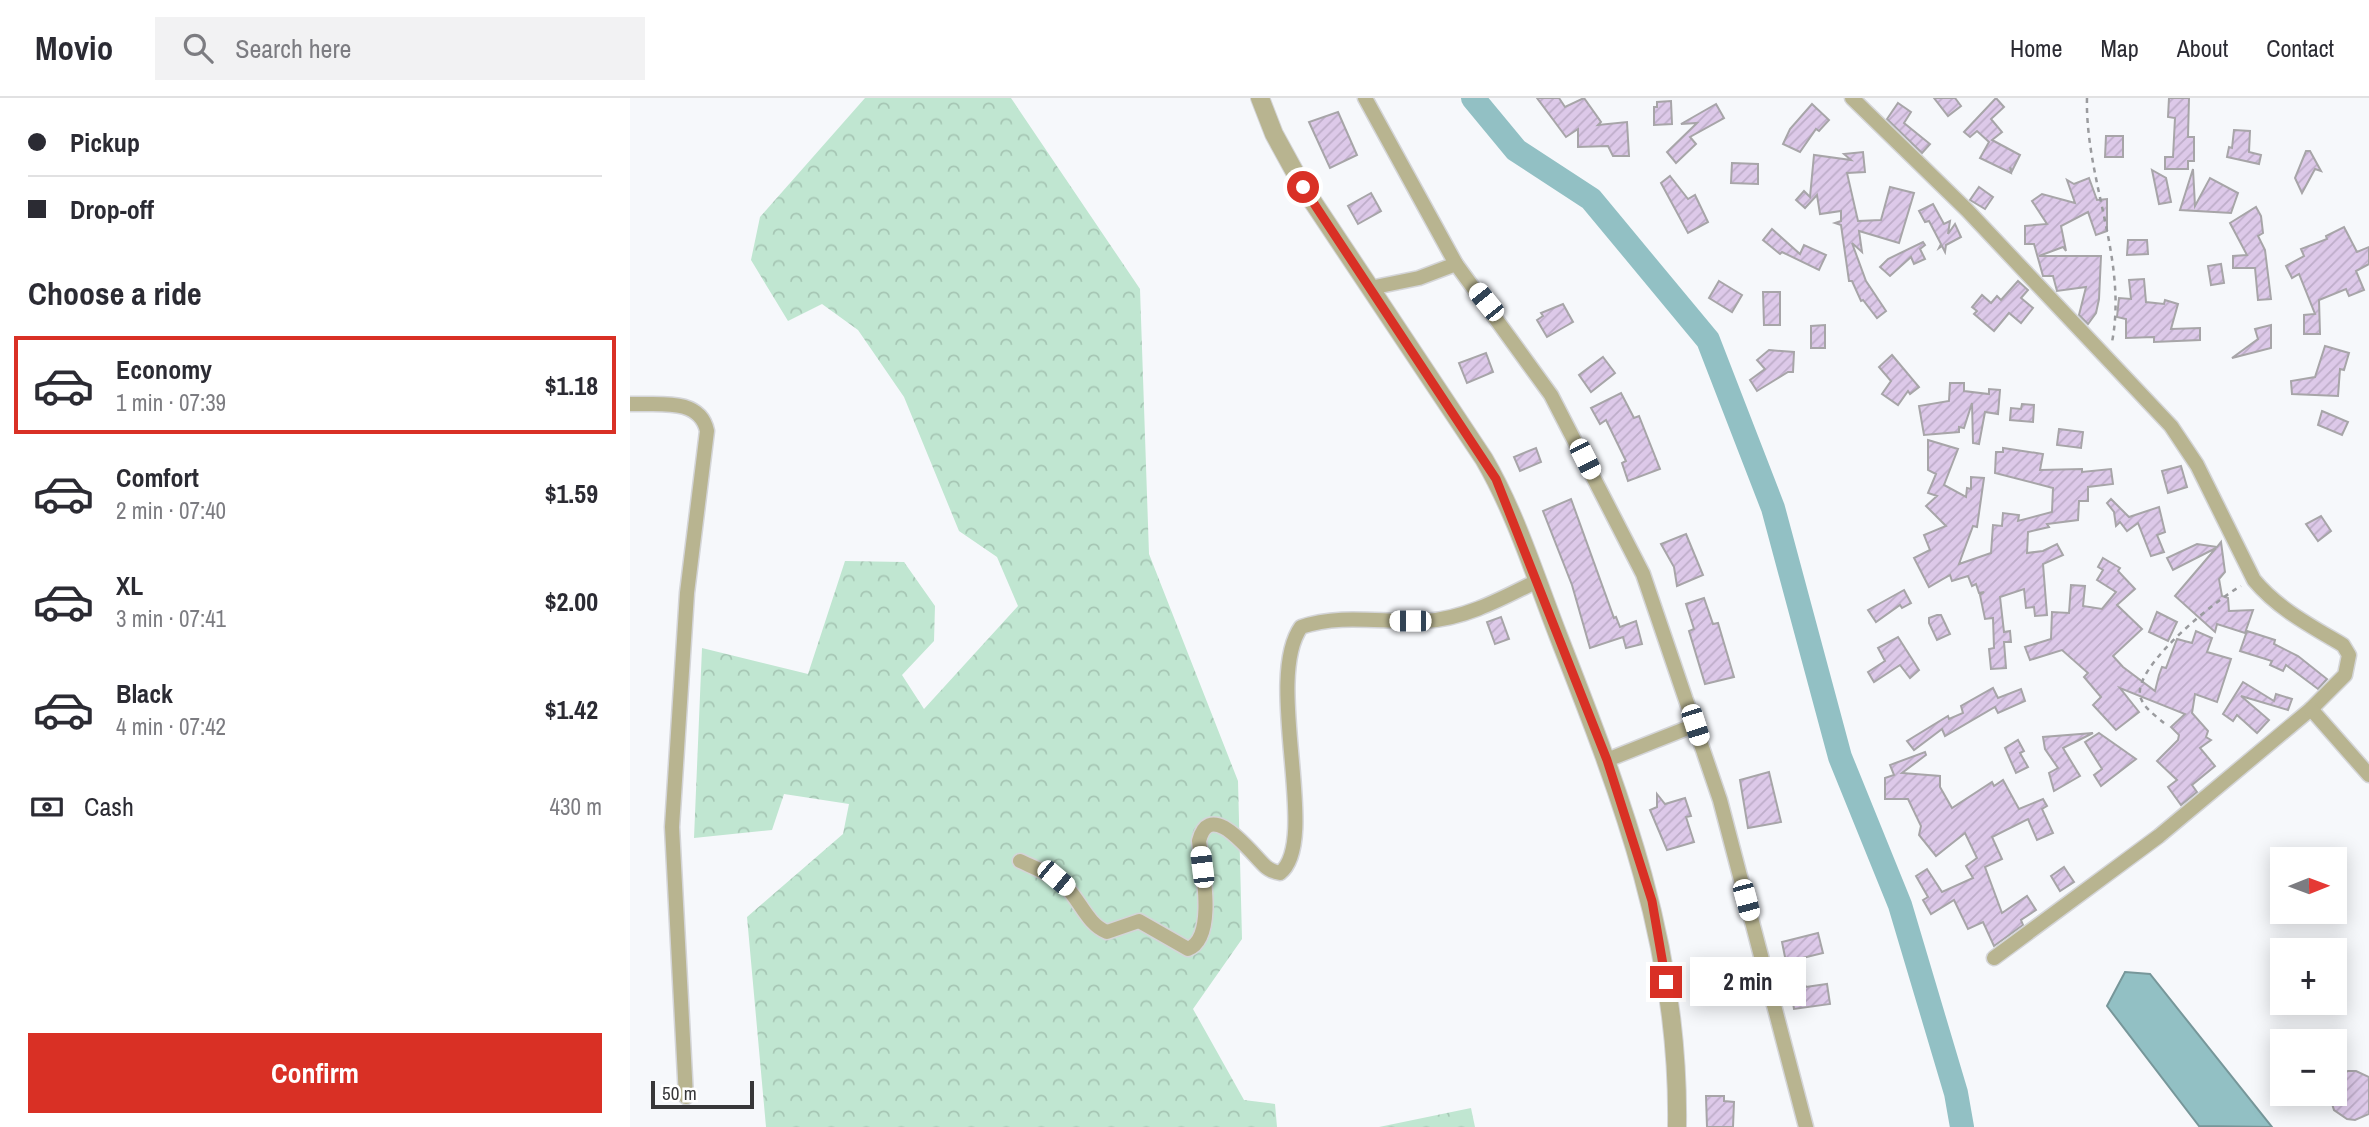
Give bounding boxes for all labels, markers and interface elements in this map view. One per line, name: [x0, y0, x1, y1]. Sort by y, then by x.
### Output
search box: [155, 17, 645, 80]
text: Movio: [35, 26, 113, 70]
icon: search: [179, 29, 217, 67]
text: Search here: [235, 31, 351, 66]
text: Home: [2010, 32, 2062, 64]
text: Map: [2100, 32, 2139, 64]
text: About: [2177, 32, 2228, 64]
text: Contact: [2266, 32, 2334, 64]
text: Pickup: [70, 125, 140, 160]
route start: [1287, 171, 1319, 203]
text: Drop-off: [70, 192, 154, 227]
text: Choose a ride: [28, 272, 202, 315]
car: [1465, 279, 1508, 325]
text: Economy: [116, 352, 212, 387]
icon: car: [32, 354, 95, 417]
text: $1.18: [545, 368, 598, 403]
text: 1 min · 07:39: [116, 387, 226, 418]
car: [1567, 436, 1604, 482]
text: Comfort: [116, 460, 199, 495]
icon: car: [32, 462, 95, 525]
text: $1.59: [545, 476, 598, 511]
text: 2 min · 07:40: [116, 495, 226, 526]
text: XL: [116, 568, 143, 603]
icon: car: [32, 570, 95, 633]
text: $2.00: [545, 584, 598, 619]
text: 3 min · 07:41: [116, 603, 226, 634]
car: [1390, 611, 1432, 632]
text: Black: [116, 676, 173, 711]
icon: car: [32, 678, 95, 741]
text: $1.42: [545, 692, 598, 727]
car: [1679, 702, 1712, 748]
text: 4 min · 07:42: [116, 711, 226, 742]
icon: cash: [28, 788, 66, 826]
text: Cash: [84, 789, 134, 824]
text: 430 m: [550, 791, 602, 822]
car: [1190, 845, 1215, 889]
north arrow: [2270, 847, 2347, 924]
map controls: [2270, 847, 2347, 1106]
car: [1034, 856, 1079, 900]
car: [1731, 877, 1762, 923]
button: +: [2270, 938, 2347, 1015]
callout: 2 min: [1690, 958, 1806, 1006]
route end: [1650, 966, 1682, 998]
text: 2 min: [1723, 966, 1773, 997]
button: −: [2270, 1029, 2347, 1106]
button: Confirm: [28, 1033, 602, 1113]
scale bar: [651, 1078, 754, 1110]
text: 50 m: [662, 1080, 697, 1106]

